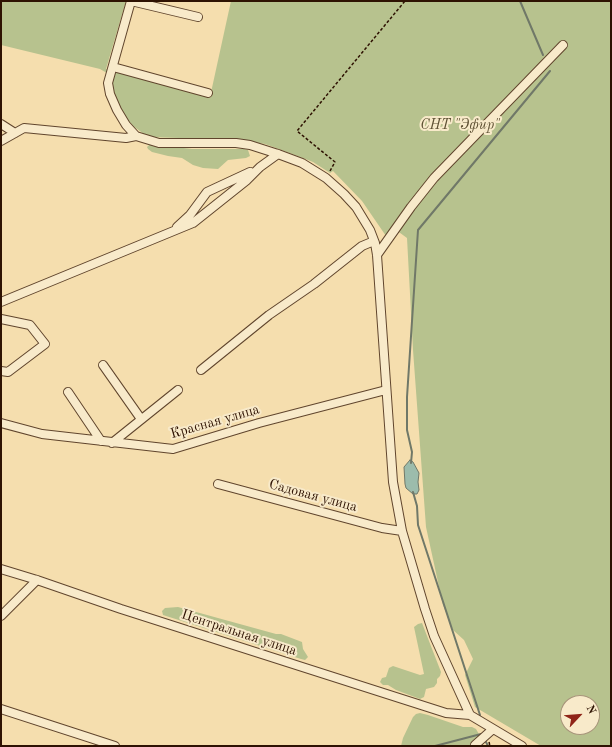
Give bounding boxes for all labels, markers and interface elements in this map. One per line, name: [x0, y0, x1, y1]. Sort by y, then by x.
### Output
park label: СНТ "Эфир": [420, 117, 500, 133]
street label: Красная улица: [168, 401, 262, 443]
street label: Садовая улица: [267, 476, 359, 516]
street label: Центральная улица: [179, 606, 299, 660]
north arrow: [560, 695, 600, 735]
text: N: [584, 704, 597, 716]

